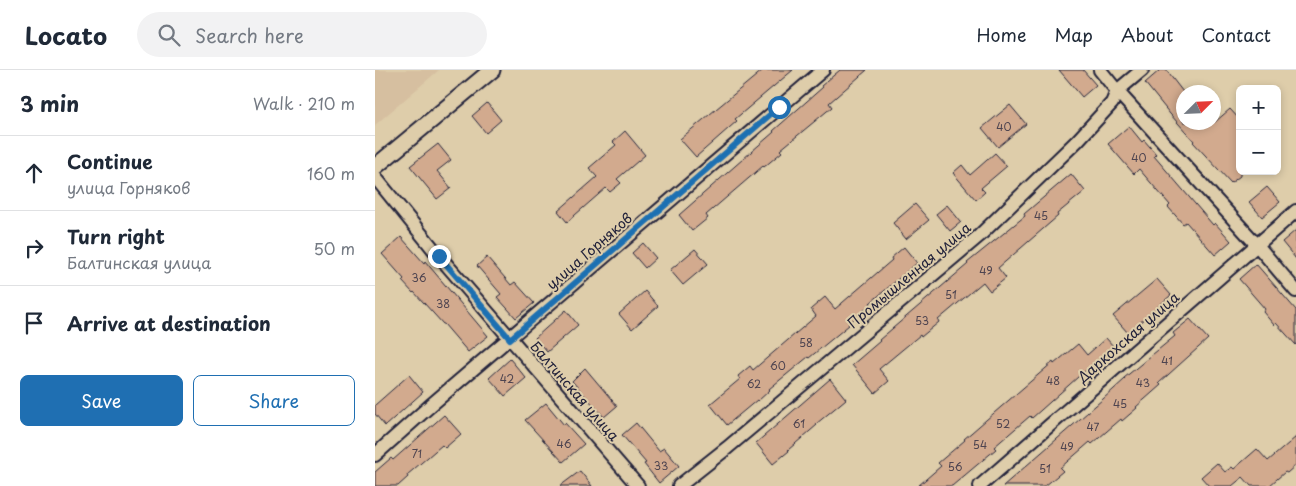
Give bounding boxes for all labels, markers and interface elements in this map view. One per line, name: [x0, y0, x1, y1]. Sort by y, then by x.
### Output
search box: [137, 12, 487, 57]
text: Locato: [25, 17, 107, 53]
icon: search: [155, 21, 183, 49]
text: Search here: [195, 21, 304, 49]
text: Home: [976, 21, 1026, 48]
text: Map: [1054, 21, 1093, 48]
text: About: [1121, 21, 1173, 48]
text: Contact: [1201, 21, 1271, 48]
north arrow: [1176, 85, 1221, 130]
map controls: [1236, 85, 1281, 175]
button: +: [1236, 85, 1281, 130]
text: 3 min: [20, 87, 79, 119]
text: Walk · 210 m: [253, 91, 355, 115]
route start: [768, 96, 791, 119]
house number: 40: [996, 118, 1012, 135]
button: −: [1236, 130, 1281, 175]
text: Continue: [67, 147, 153, 175]
house number: 40: [1131, 149, 1147, 166]
icon: ahead: [20, 159, 48, 187]
text: 160 m: [307, 161, 355, 185]
text: улица Горняков: [67, 175, 190, 199]
house number: 45: [1034, 207, 1048, 224]
street label: улица Горняков: [541, 208, 637, 294]
street label: Промышленная улица: [843, 217, 975, 333]
text: Turn right: [67, 222, 165, 250]
icon: right: [20, 234, 48, 262]
text: 50 m: [314, 236, 355, 260]
route end: [428, 245, 451, 268]
text: Балтинская улица: [67, 250, 211, 274]
house number: 49: [979, 262, 993, 279]
house number: 36: [412, 269, 427, 286]
house number: 51: [945, 286, 957, 303]
street label: Даркохская улица: [1072, 287, 1184, 388]
house number: 38: [436, 295, 450, 312]
icon: arrive: [20, 309, 48, 337]
text: Arrive at destination: [67, 309, 271, 337]
house number: 53: [915, 312, 929, 329]
house number: 58: [799, 334, 813, 351]
street label: Балтинская улица: [526, 336, 624, 446]
house number: 41: [1161, 352, 1173, 369]
house number: 60: [770, 357, 786, 374]
house number: 42: [500, 370, 515, 387]
house number: 48: [1046, 372, 1060, 389]
house number: 43: [1136, 374, 1150, 391]
button: Save: [20, 375, 183, 426]
button: Share: [193, 375, 355, 426]
house number: 62: [747, 375, 761, 392]
house number: 45: [1113, 395, 1127, 412]
house number: 61: [793, 415, 805, 432]
house number: 52: [996, 415, 1010, 432]
house number: 47: [1087, 418, 1100, 435]
house number: 46: [557, 435, 572, 452]
house number: 54: [973, 436, 987, 453]
house number: 49: [1060, 438, 1074, 455]
house number: 71: [412, 445, 422, 462]
house number: 33: [654, 457, 668, 474]
house number: 56: [948, 458, 963, 475]
house number: 51: [1039, 460, 1051, 477]

